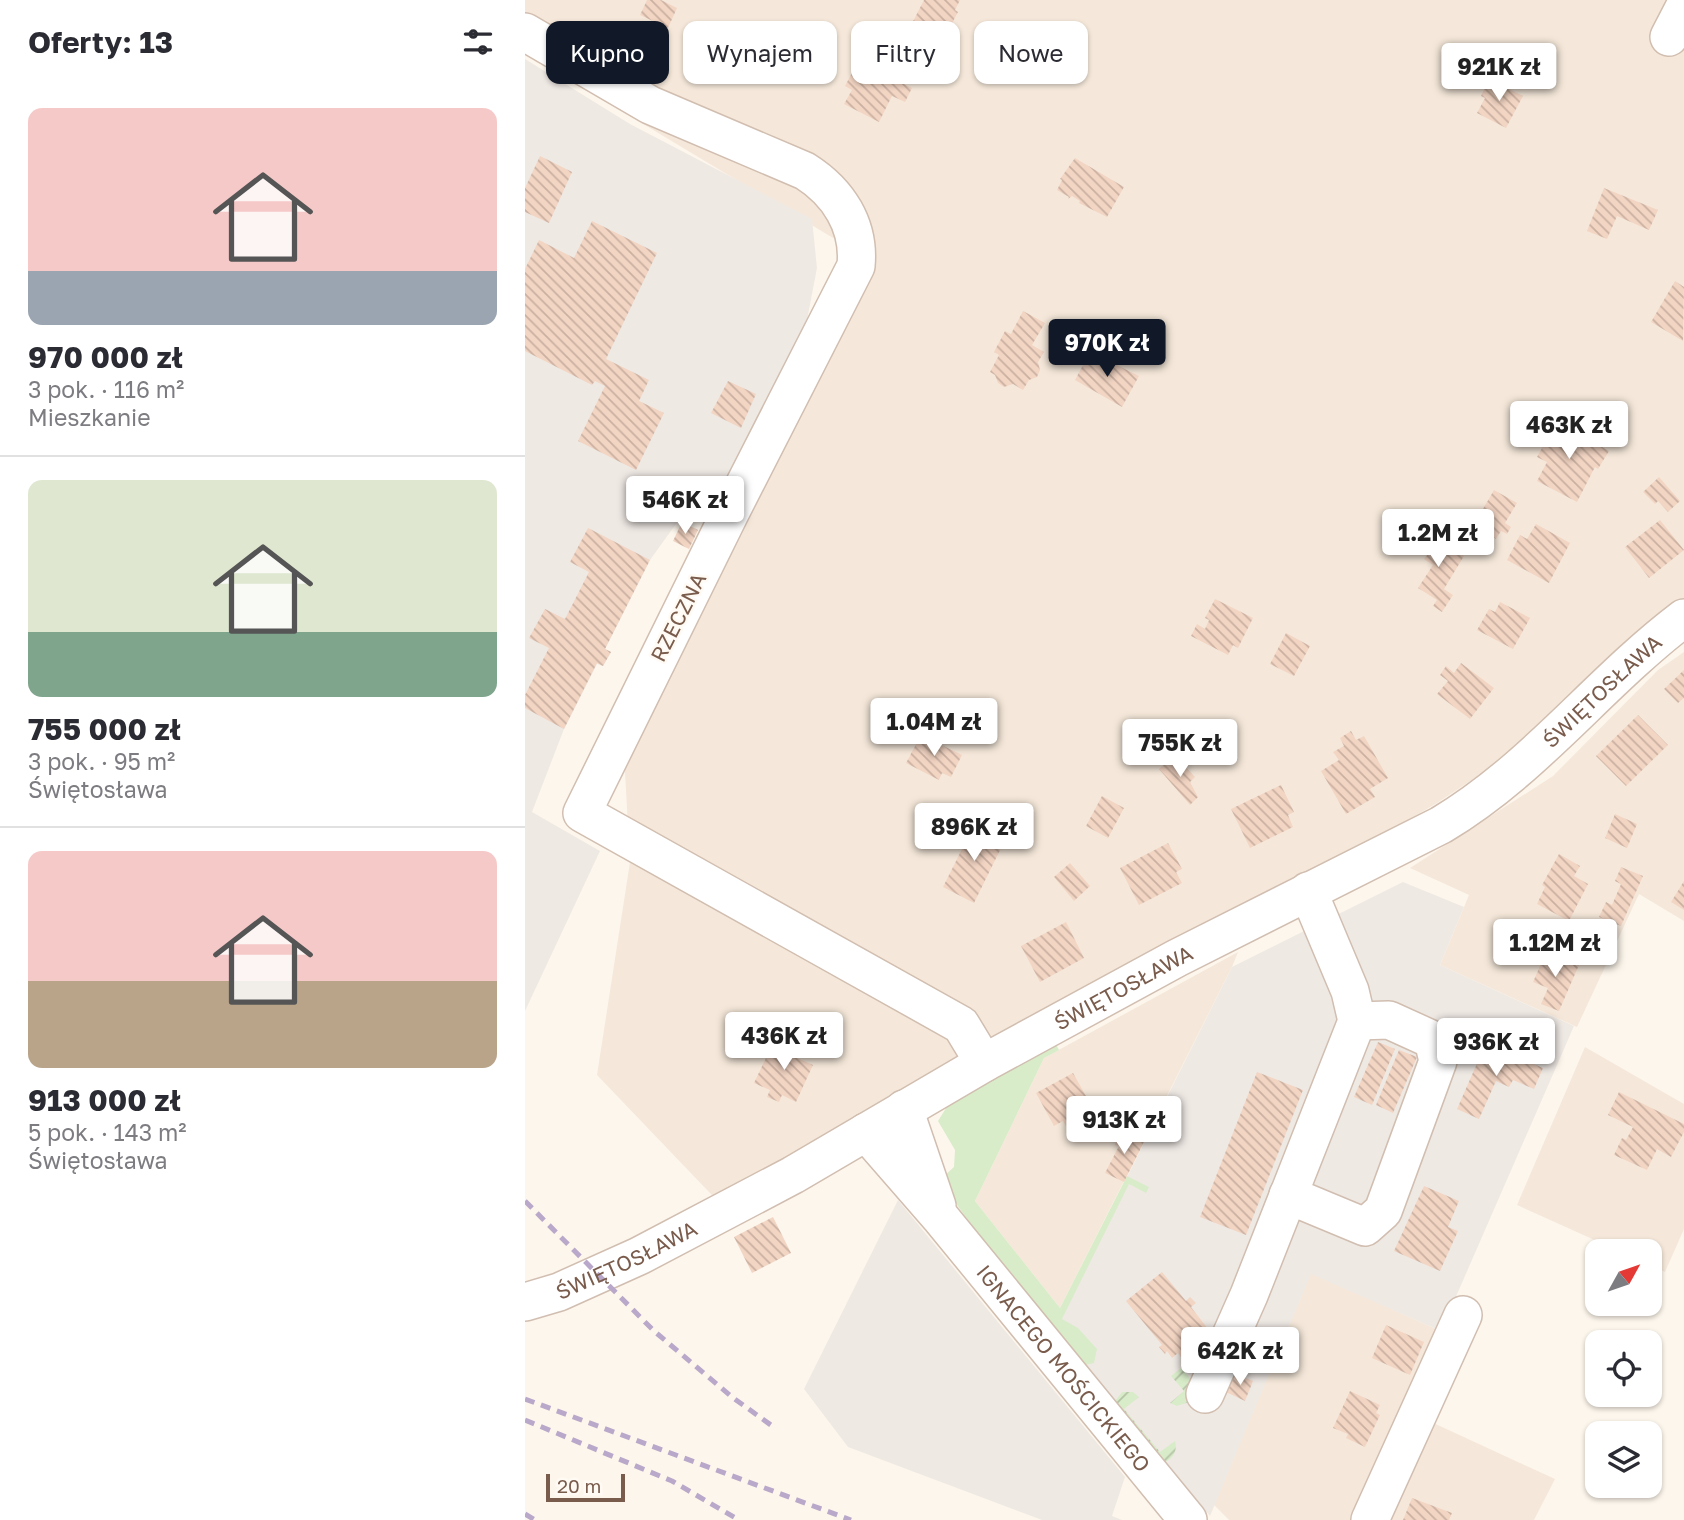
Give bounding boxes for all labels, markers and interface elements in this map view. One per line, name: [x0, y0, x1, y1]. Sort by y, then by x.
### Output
chip: Kupno: [546, 21, 669, 84]
chip: Wynajem: [683, 21, 837, 84]
chip: Filtry: [851, 21, 960, 84]
chip: Nowe: [974, 21, 1088, 84]
icon: filters: [459, 23, 497, 61]
text: Oferty: 13: [28, 24, 173, 60]
pin: 921K zł: [1434, 43, 1564, 103]
text: 921K zł: [1457, 52, 1541, 80]
icon: home: [200, 154, 326, 280]
pin: 970K zł: [1042, 320, 1172, 379]
text: 970K zł: [1065, 328, 1149, 356]
text: 970 000 zł: [28, 339, 183, 375]
text: 3 pok. · 116 m²: [28, 375, 184, 403]
pin: 463K zł: [1504, 402, 1634, 461]
text: Mieszkanie: [28, 403, 151, 431]
text: 463K zł: [1526, 410, 1612, 438]
pin: 546K zł: [620, 476, 750, 536]
text: 546K zł: [642, 485, 728, 513]
pin: 1.2M zł: [1373, 510, 1503, 569]
text: 1.2M zł: [1398, 518, 1478, 546]
icon: home: [200, 526, 326, 652]
street label: RZECZNA: [645, 568, 711, 666]
street label: ŚWIĘTOSŁAWA: [1537, 629, 1667, 753]
pin: 1.04M zł: [862, 698, 1006, 758]
text: 1.04M zł: [886, 707, 982, 735]
text: 755 000 zł: [28, 711, 181, 747]
pin: 755K zł: [1115, 720, 1245, 779]
text: 755K zł: [1138, 728, 1222, 756]
text: 3 pok. · 95 m²: [28, 747, 175, 775]
text: Świętosława: [28, 775, 168, 803]
pin: 896K zł: [909, 804, 1039, 863]
text: 896K zł: [931, 812, 1017, 840]
icon: home: [200, 897, 326, 1023]
pin: 1.12M zł: [1483, 920, 1627, 979]
text: 1.12M zł: [1509, 928, 1601, 956]
street label: ŚWIĘTOSŁAWA: [1049, 939, 1197, 1035]
pin: 436K zł: [719, 1012, 849, 1072]
pin: 936K zł: [1431, 1018, 1561, 1078]
text: 436K zł: [741, 1021, 827, 1049]
text: 936K zł: [1453, 1027, 1539, 1055]
text: 913 000 zł: [28, 1082, 181, 1118]
pin: 913K zł: [1059, 1096, 1189, 1156]
text: 913K zł: [1082, 1105, 1166, 1133]
text: 5 pok. · 143 m²: [28, 1118, 187, 1146]
text: Świętosława: [28, 1146, 168, 1174]
street label: ŚWIĘTOSŁAWA: [552, 1215, 701, 1305]
north arrow: [1585, 1239, 1663, 1316]
map controls: [1585, 1239, 1662, 1498]
street label: IGNACEGO MOŚCICKIEGO: [971, 1259, 1156, 1477]
pin: 642K zł: [1175, 1328, 1305, 1387]
button: locate: [1585, 1330, 1662, 1407]
text: 642K zł: [1197, 1336, 1283, 1364]
button: layers: [1585, 1421, 1662, 1498]
scale bar: [546, 1471, 625, 1503]
text: 20 m: [557, 1474, 601, 1497]

